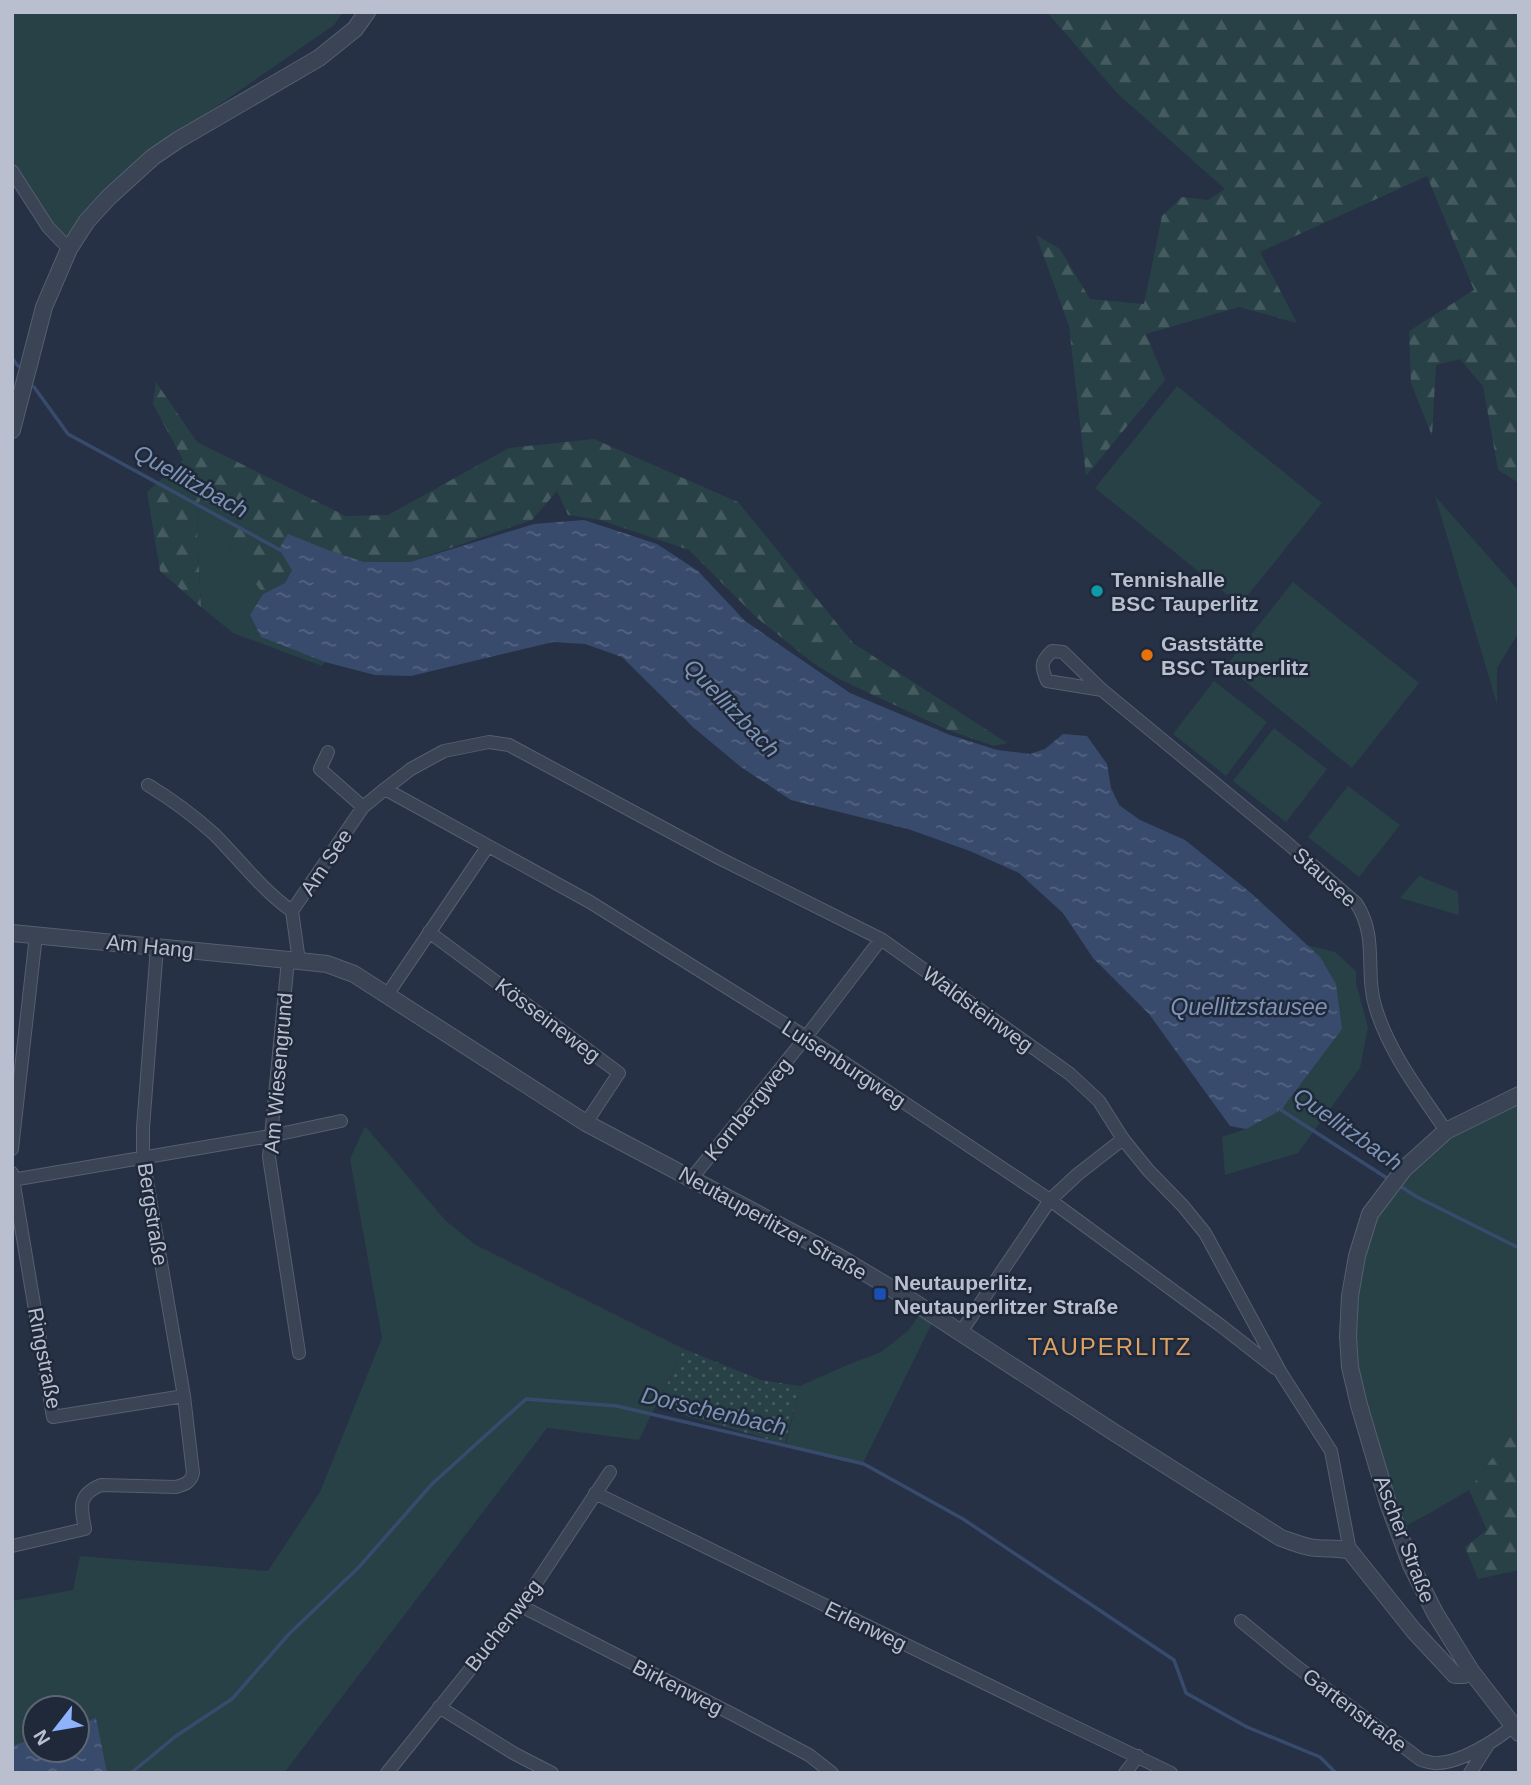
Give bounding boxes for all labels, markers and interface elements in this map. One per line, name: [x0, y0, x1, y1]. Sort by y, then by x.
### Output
water label: Quellitzbach: [129, 439, 253, 523]
place label: Tennishalle BSC Tauperlitz: [1111, 568, 1259, 615]
marker: Tennishalle BSC Tauperlitz: [1089, 583, 1105, 599]
place label: Gaststätte BSC Tauperlitz: [1161, 632, 1309, 679]
marker: Gaststätte BSC Tauperlitz: [1139, 647, 1155, 663]
water label: Quellitzbach: [679, 653, 785, 763]
street label: Am See: [296, 825, 356, 899]
street label: Stausee: [1289, 843, 1361, 911]
street label: Am Hang: [105, 930, 195, 962]
street label: Waldsteinweg: [919, 962, 1037, 1056]
street label: Kösseineweg: [491, 973, 605, 1067]
street label: Am Wiesengrund: [260, 992, 296, 1154]
water label: Quellitzstausee: [1170, 994, 1328, 1020]
street label: Luisenburgweg: [778, 1016, 910, 1112]
street label: Kornbergweg: [700, 1053, 796, 1165]
water label: Quellitzbach: [1289, 1082, 1407, 1176]
street label: Bergstraße: [134, 1161, 172, 1267]
street label: Neutauperlitzer Straße: [675, 1162, 871, 1284]
place label: Neutauperlitz, Neutauperlitzer Straße: [894, 1271, 1118, 1318]
marker: Neutauperlitz, Neutauperlitzer Straße: [872, 1286, 888, 1302]
street label: Ringstraße: [24, 1305, 66, 1411]
district label: TAUPERLITZ: [1028, 1333, 1192, 1360]
water label: Dorschenbach: [639, 1382, 789, 1440]
street label: Ascher Straße: [1370, 1472, 1440, 1606]
street label: Buchenweg: [460, 1575, 546, 1675]
street label: Erlenweg: [822, 1596, 910, 1656]
street label: Birkenweg: [629, 1654, 727, 1720]
street label: Gartenstraße: [1299, 1664, 1411, 1756]
north arrow: [21, 1694, 91, 1764]
text: N: [29, 1726, 54, 1749]

